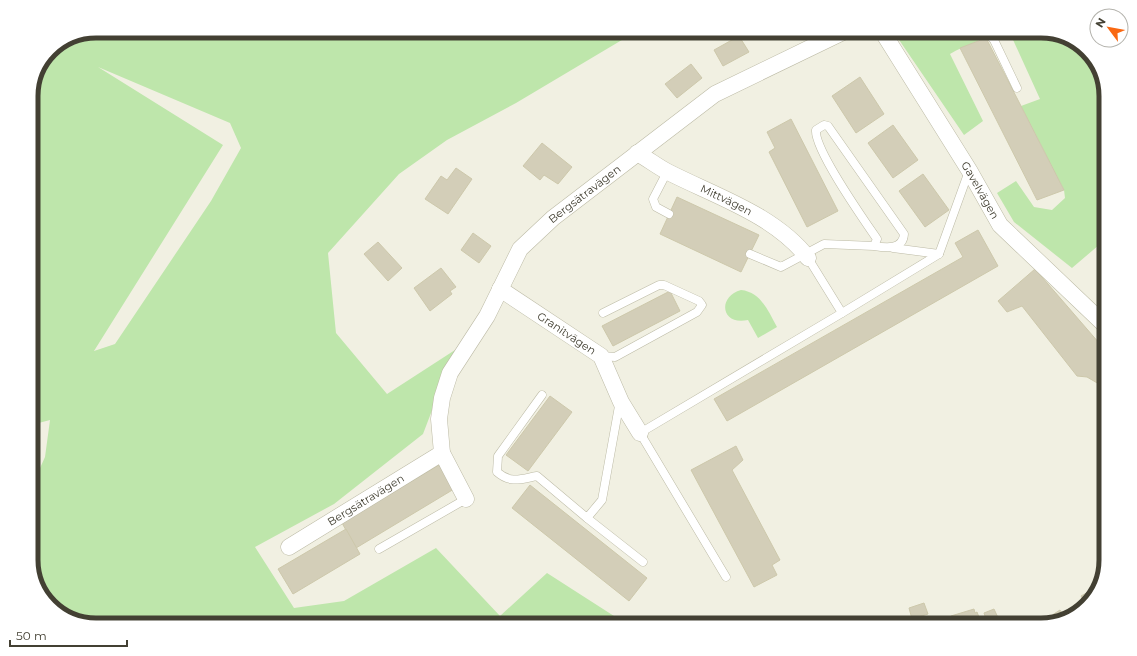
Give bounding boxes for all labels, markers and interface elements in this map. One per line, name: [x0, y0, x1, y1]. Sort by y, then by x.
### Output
north arrow: [1089, 8, 1129, 48]
text: N: [1092, 15, 1109, 30]
street label: Gavelvägen: [958, 159, 1002, 221]
street label: Bergsätravägen: [546, 162, 623, 226]
street label: Mittvägen: [698, 181, 755, 218]
street label: Granitvägen: [535, 309, 599, 358]
street label: Bergsätravägen: [325, 471, 407, 529]
scale bar: [10, 622, 127, 648]
text: 50 m: [16, 628, 47, 643]

